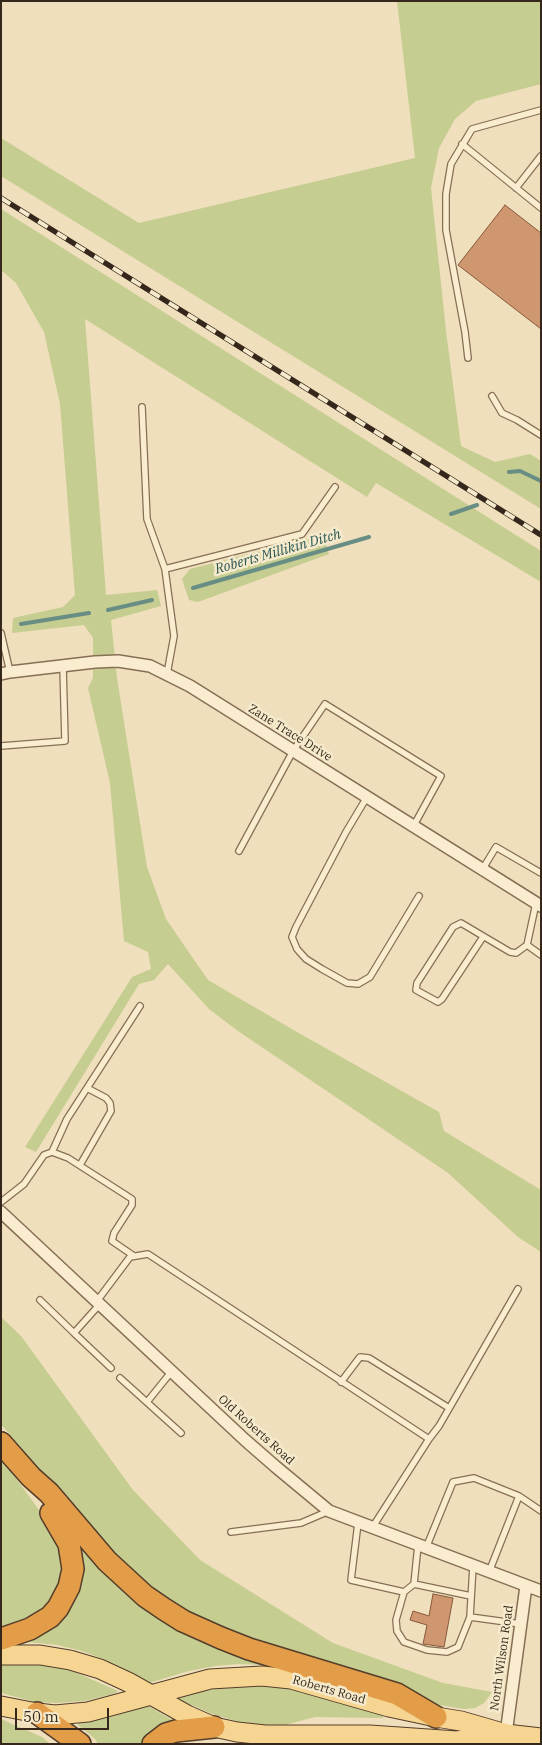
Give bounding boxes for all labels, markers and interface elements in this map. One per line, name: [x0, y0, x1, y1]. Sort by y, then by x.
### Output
water label: Roberts Millikin Ditch: [213, 526, 343, 578]
street label: Zane Trace Drive: [245, 701, 335, 765]
street label: Old Roberts Road: [215, 1392, 297, 1468]
street label: North Wilson Road: [487, 1604, 517, 1712]
street label: Roberts Road: [291, 1673, 367, 1707]
scale bar: [18, 1698, 111, 1730]
text: 50 m: [23, 1707, 59, 1726]

